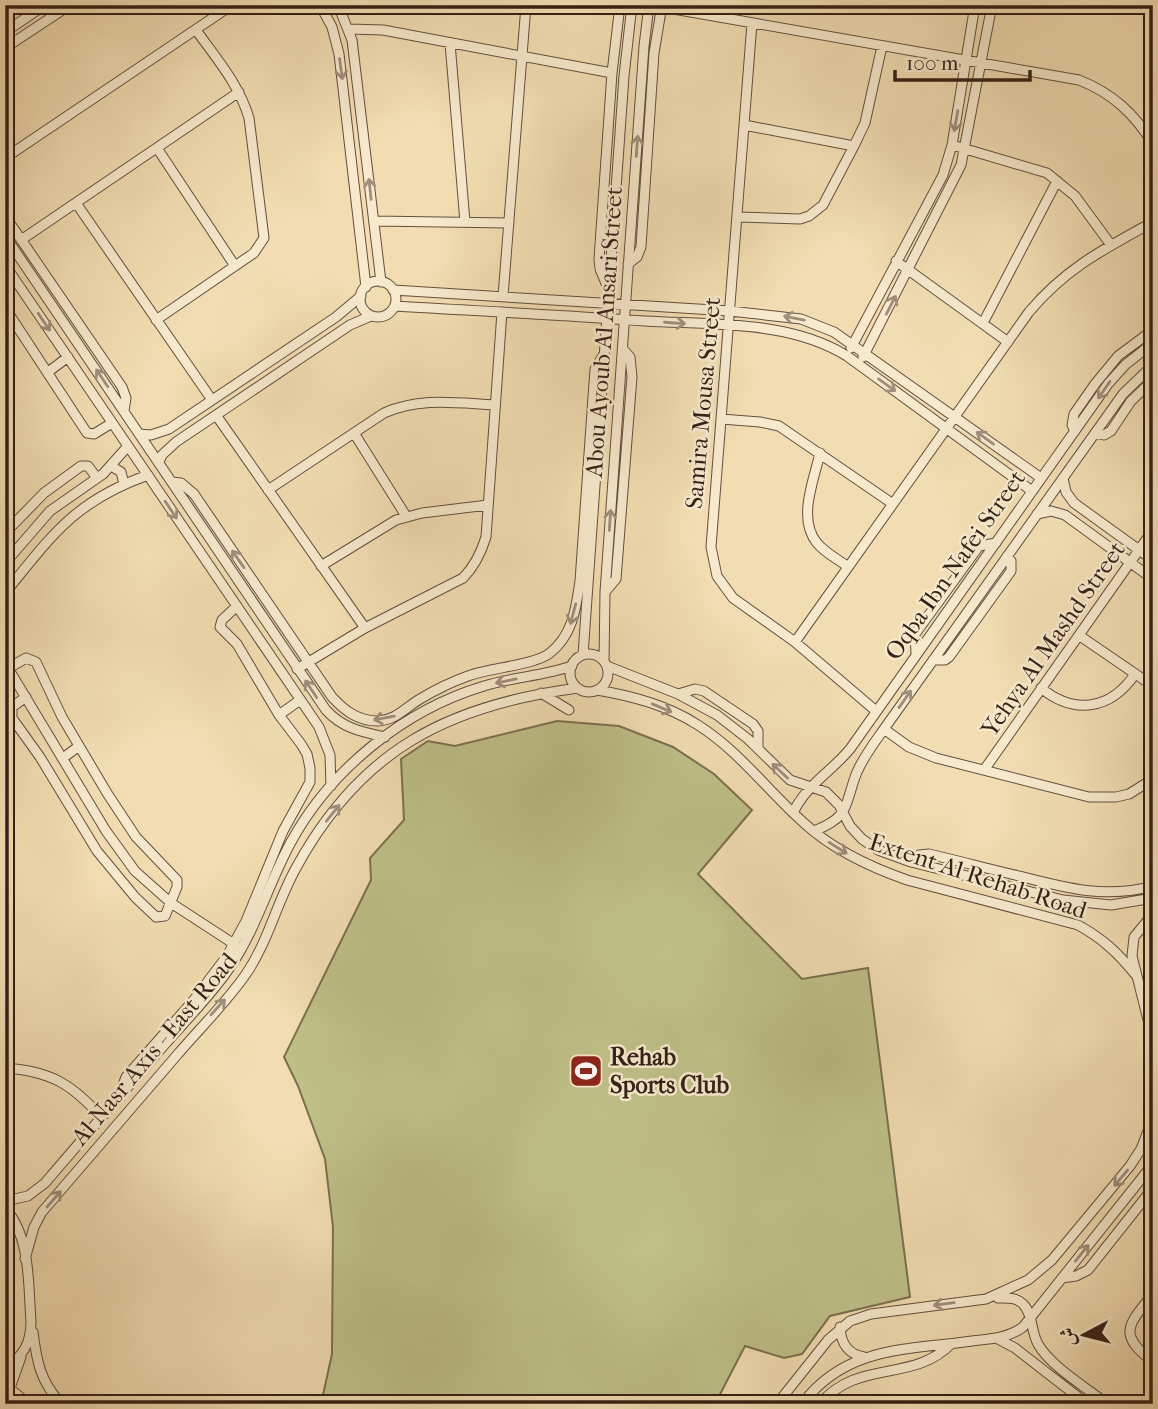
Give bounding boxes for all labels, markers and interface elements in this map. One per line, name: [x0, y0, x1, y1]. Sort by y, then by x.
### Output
scale bar: [895, 38, 1030, 82]
text: 100 m: [906, 51, 959, 75]
one-way arrow: [335, 58, 348, 80]
one-way arrow: [949, 109, 962, 132]
one-way arrow: [631, 135, 644, 158]
one-way arrow: [363, 179, 376, 201]
street label: Abou Ayoub Al Ansari Street: [580, 185, 628, 479]
street label: Samira Mousa Street: [680, 295, 726, 510]
one-way arrow: [884, 295, 898, 316]
one-way arrow: [37, 311, 51, 331]
one-way arrow: [783, 311, 806, 324]
one-way arrow: [663, 317, 685, 330]
one-way arrow: [95, 369, 109, 389]
one-way arrow: [877, 378, 896, 393]
one-way arrow: [1097, 380, 1111, 399]
one-way arrow: [976, 431, 995, 446]
street label: Oqba Ibn Nafei Street: [879, 464, 1031, 665]
one-way arrow: [164, 500, 179, 519]
one-way arrow: [604, 509, 617, 531]
street label: Yehya Al Mashd Street: [975, 536, 1131, 743]
one-way arrow: [231, 549, 245, 569]
one-way arrow: [566, 602, 579, 624]
one-way arrow: [495, 675, 517, 688]
one-way arrow: [304, 680, 318, 699]
one-way arrow: [898, 690, 912, 709]
one-way arrow: [651, 702, 672, 715]
one-way arrow: [373, 712, 396, 725]
one-way arrow: [771, 763, 789, 779]
one-way arrow: [325, 804, 340, 822]
street label: Extent Al Rehab Road: [866, 828, 1091, 925]
one-way arrow: [828, 842, 848, 856]
street label: Al Nasr Axis - East Road: [65, 946, 243, 1152]
one-way arrow: [210, 999, 226, 1017]
place label: Rehab Sports Club: [610, 1043, 729, 1099]
sports icon: Rehab Sports Club: [567, 1052, 605, 1090]
one-way arrow: [1113, 1168, 1129, 1186]
one-way arrow: [46, 1190, 62, 1208]
one-way arrow: [1074, 1244, 1090, 1262]
one-way arrow: [933, 1298, 955, 1311]
north arrow: [1050, 1300, 1120, 1370]
text: ش: [1056, 1326, 1080, 1348]

